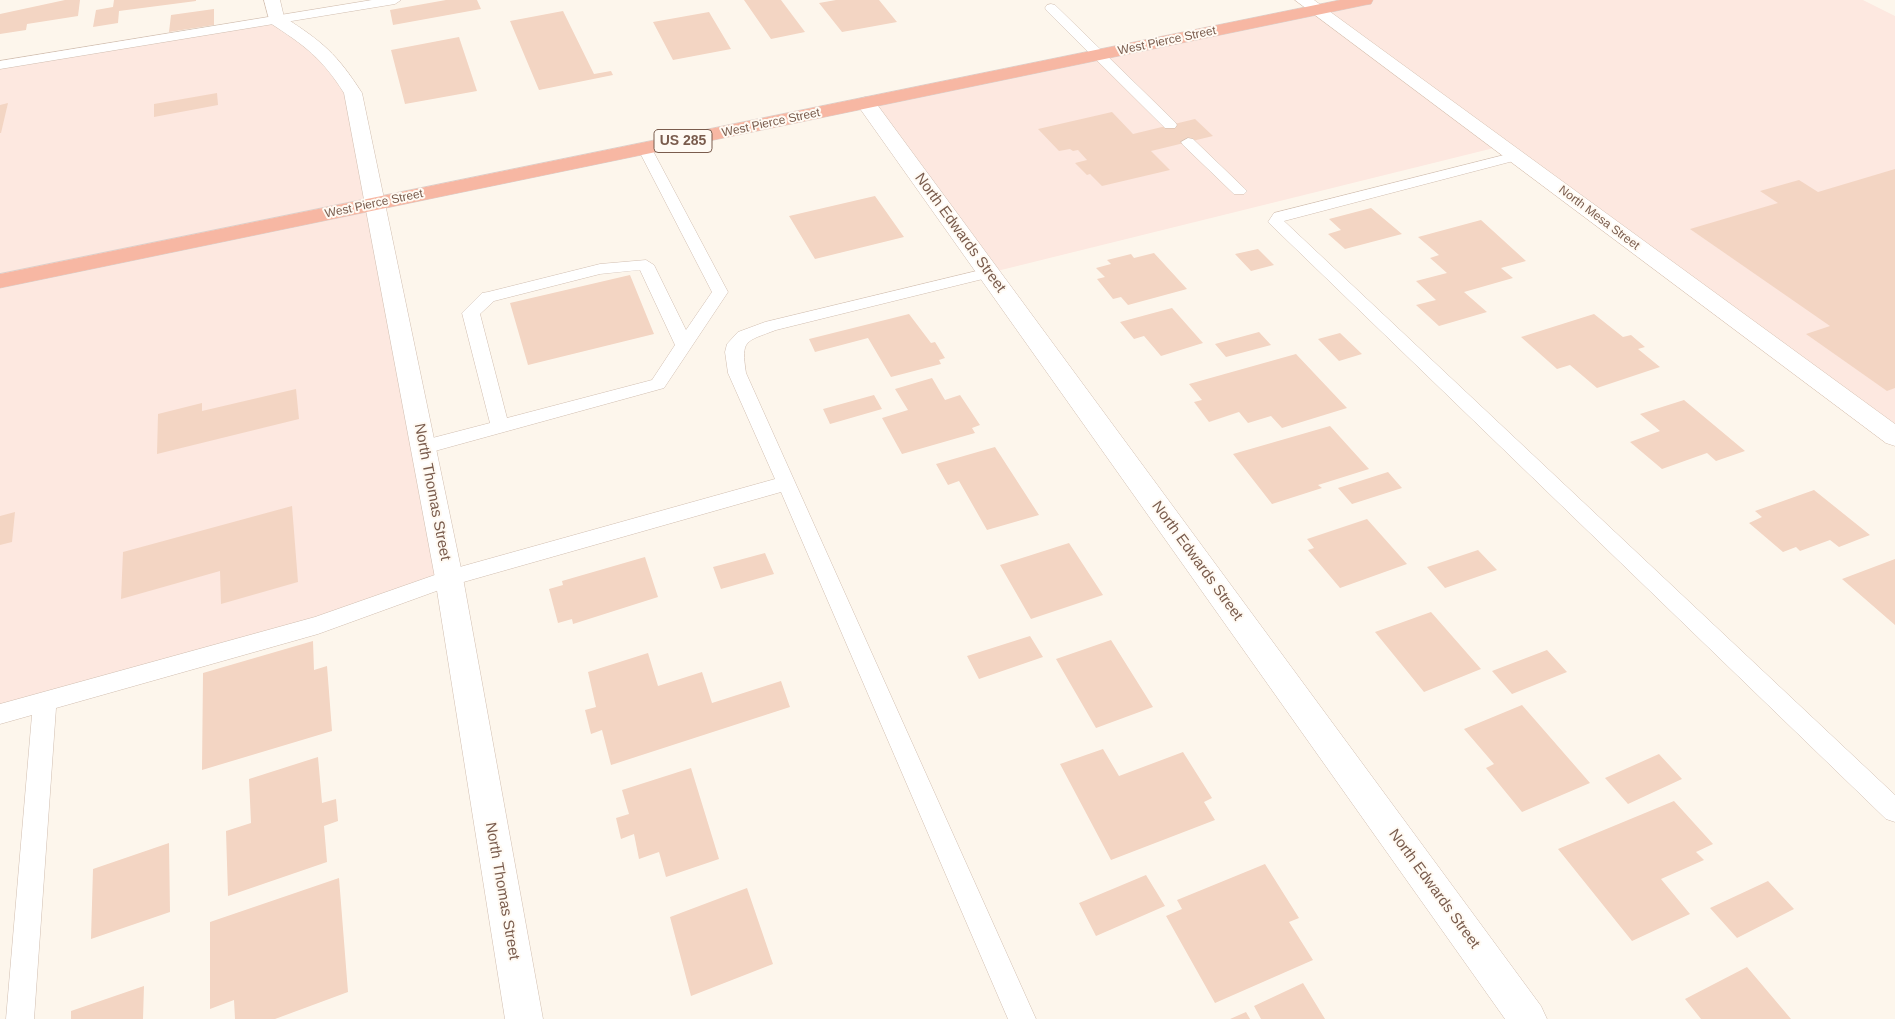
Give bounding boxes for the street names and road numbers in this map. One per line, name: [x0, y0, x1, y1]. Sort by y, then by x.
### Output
street label: West Pierce Street: [1117, 24, 1217, 58]
street label: West Pierce Street: [721, 106, 821, 140]
road number: US 285: [654, 130, 712, 152]
street label: North Edwards Street: [911, 170, 1009, 296]
street label: North Mesa Street: [1556, 183, 1642, 253]
street label: West Pierce Street: [324, 187, 424, 221]
street label: North Thomas Street: [410, 422, 454, 562]
street label: North Edwards Street: [1148, 498, 1246, 624]
street label: North Thomas Street: [481, 821, 523, 961]
street label: North Edwards Street: [1385, 826, 1483, 952]

